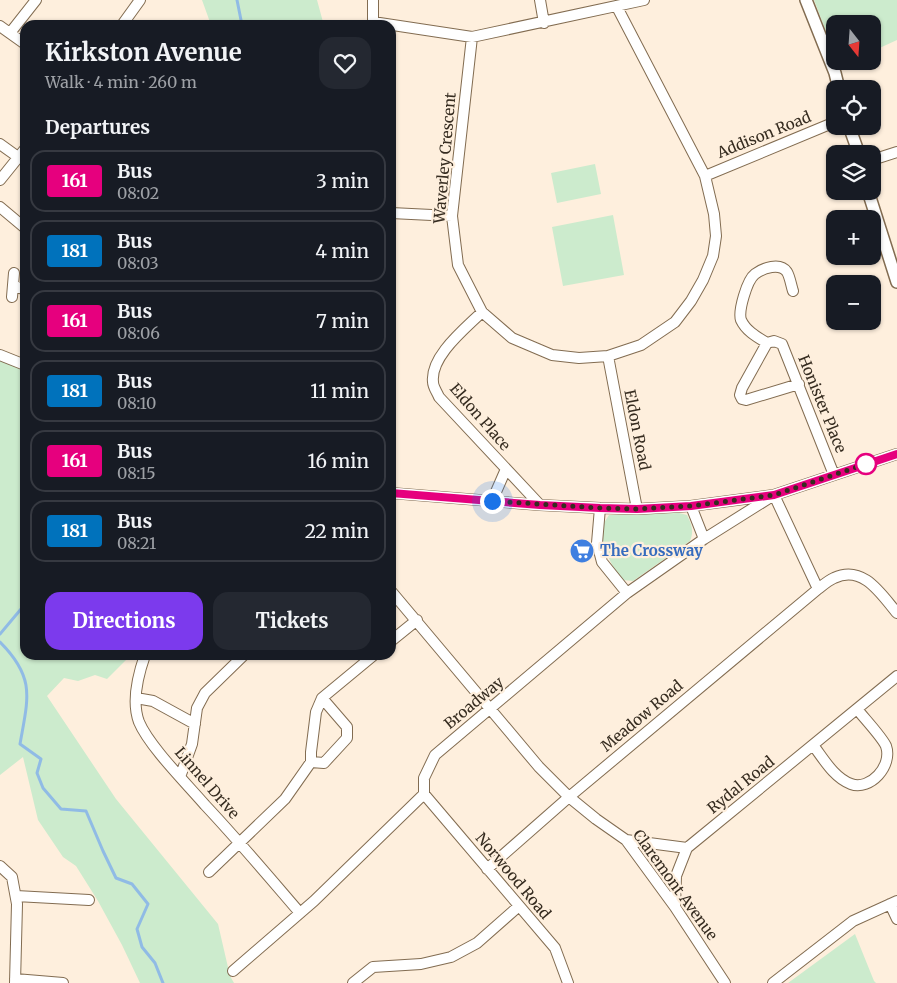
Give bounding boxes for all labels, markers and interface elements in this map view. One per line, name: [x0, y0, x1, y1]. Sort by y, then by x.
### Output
north arrow: [826, 15, 881, 70]
map controls: [826, 15, 881, 330]
text: Kirkston Avenue: [45, 37, 242, 68]
button: heart: [319, 37, 371, 89]
text: Walk · 4 min · 260 m: [45, 72, 197, 92]
button: locate: [826, 80, 881, 135]
street label: Waverley Crescent: [429, 91, 460, 225]
street label: Addison Road: [713, 107, 814, 162]
text: Departures: [45, 115, 150, 139]
button: layers: [826, 145, 881, 200]
text: Bus: [117, 159, 152, 183]
text: 161: [61, 169, 88, 192]
text: 3 min: [316, 169, 369, 193]
text: 08:02: [117, 183, 159, 203]
button: +: [826, 210, 881, 265]
text: Bus: [117, 229, 152, 253]
text: 181: [61, 239, 88, 262]
text: 4 min: [315, 239, 369, 263]
text: 08:03: [117, 253, 159, 273]
button: −: [826, 275, 881, 330]
text: Bus: [117, 299, 152, 323]
text: 161: [61, 309, 88, 332]
text: 7 min: [316, 309, 369, 333]
text: 08:06: [117, 323, 160, 343]
street label: Honister Place: [794, 352, 851, 456]
text: Bus: [117, 369, 152, 393]
text: 181: [61, 379, 88, 402]
text: 11 min: [310, 379, 369, 403]
street label: Eldon Place: [446, 379, 515, 454]
street label: Eldon Road: [620, 388, 655, 472]
text: 08:10: [117, 393, 156, 413]
text: Bus: [117, 439, 152, 463]
text: 161: [61, 449, 88, 472]
text: 16 min: [308, 449, 369, 473]
unlabelled marker: [855, 453, 877, 475]
text: 08:15: [117, 463, 156, 483]
your location: [480, 489, 505, 514]
text: Bus: [117, 509, 152, 533]
text: 181: [61, 519, 88, 542]
text: 22 min: [305, 519, 369, 543]
text: 08:21: [117, 533, 156, 553]
supermarket icon: The Crossway: [569, 538, 595, 564]
place label: The Crossway: [600, 541, 703, 560]
button: Directions: [45, 592, 203, 650]
button: Tickets: [213, 592, 371, 650]
street label: Broadway: [440, 672, 507, 733]
street label: Meadow Road: [597, 676, 687, 755]
street label: Linnel Drive: [171, 743, 244, 823]
street label: Rydal Road: [703, 752, 778, 817]
street label: Claremont Avenue: [629, 826, 722, 944]
street label: Norwood Road: [472, 829, 555, 923]

